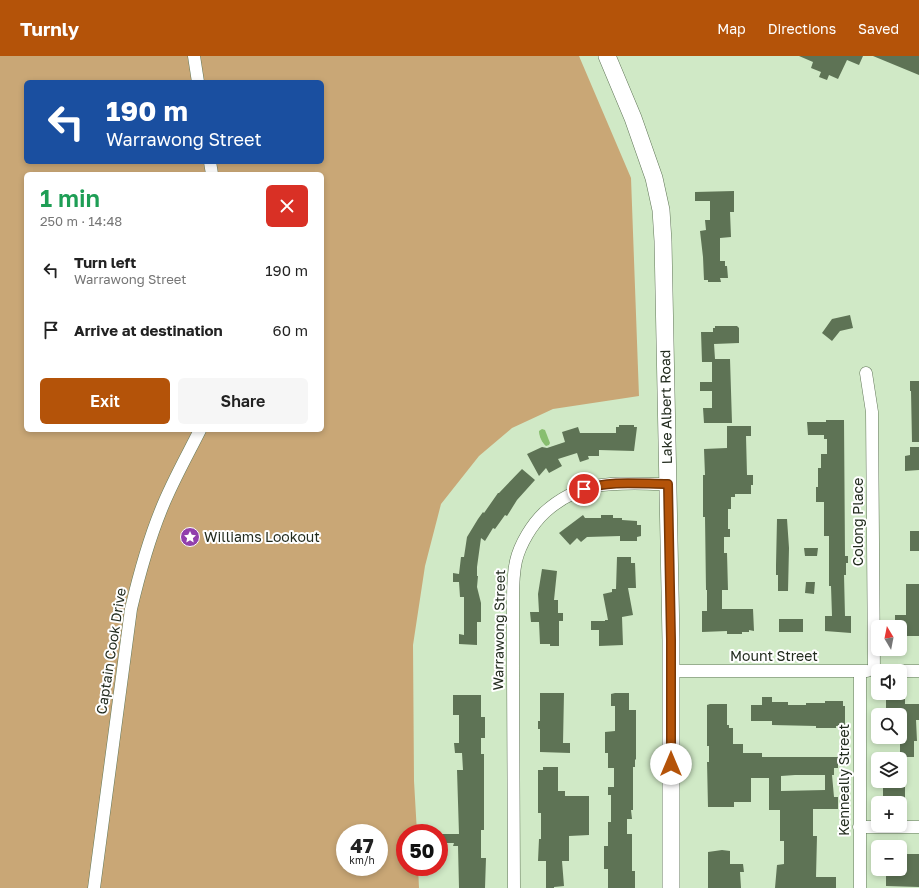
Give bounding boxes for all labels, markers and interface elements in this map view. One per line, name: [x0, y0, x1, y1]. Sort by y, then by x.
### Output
text: Turnly: [20, 17, 79, 40]
text: Map: [717, 20, 746, 37]
text: Directions: [768, 20, 836, 37]
text: Saved: [858, 20, 899, 37]
text: 190 m: [106, 94, 188, 127]
icon: left: [40, 96, 92, 148]
text: Warrawong Street: [106, 128, 262, 150]
text: 1 min: [40, 183, 100, 212]
button: close: [266, 185, 308, 227]
text: 250 m · 14:48: [40, 213, 122, 229]
text: Turn left: [74, 253, 136, 271]
icon: left: [40, 259, 62, 281]
text: 190 m: [265, 261, 308, 279]
text: Warrawong Street: [74, 271, 186, 287]
icon: arrive: [40, 319, 62, 341]
text: Arrive at destination: [74, 321, 223, 339]
text: 60 m: [273, 321, 308, 339]
street label: Lake Albert Road: [656, 350, 675, 465]
button: Exit: [40, 378, 170, 424]
button: Share: [178, 378, 308, 424]
pin: [567, 472, 601, 506]
icon: arrive: [573, 478, 595, 500]
street label: Colong Place: [849, 478, 866, 566]
place icon: Williams Lookout: [179, 526, 201, 548]
place label: Williams Lookout: [204, 528, 320, 545]
street label: Warrawong Street: [489, 569, 508, 691]
street label: Captain Cook Drive: [92, 586, 129, 715]
north arrow: [871, 620, 907, 656]
map controls: [871, 620, 907, 876]
street label: Mount Street: [730, 647, 818, 664]
button: sound: [871, 664, 907, 700]
button: search: [871, 708, 907, 744]
street label: Kenneally Street: [835, 724, 852, 836]
position arrow: [650, 743, 692, 785]
button: layers: [871, 752, 907, 788]
button: +: [871, 796, 907, 832]
speed limit sign: 50: [396, 824, 448, 876]
text: 47: [350, 833, 374, 857]
button: −: [871, 840, 907, 876]
text: km/h: [349, 854, 375, 866]

